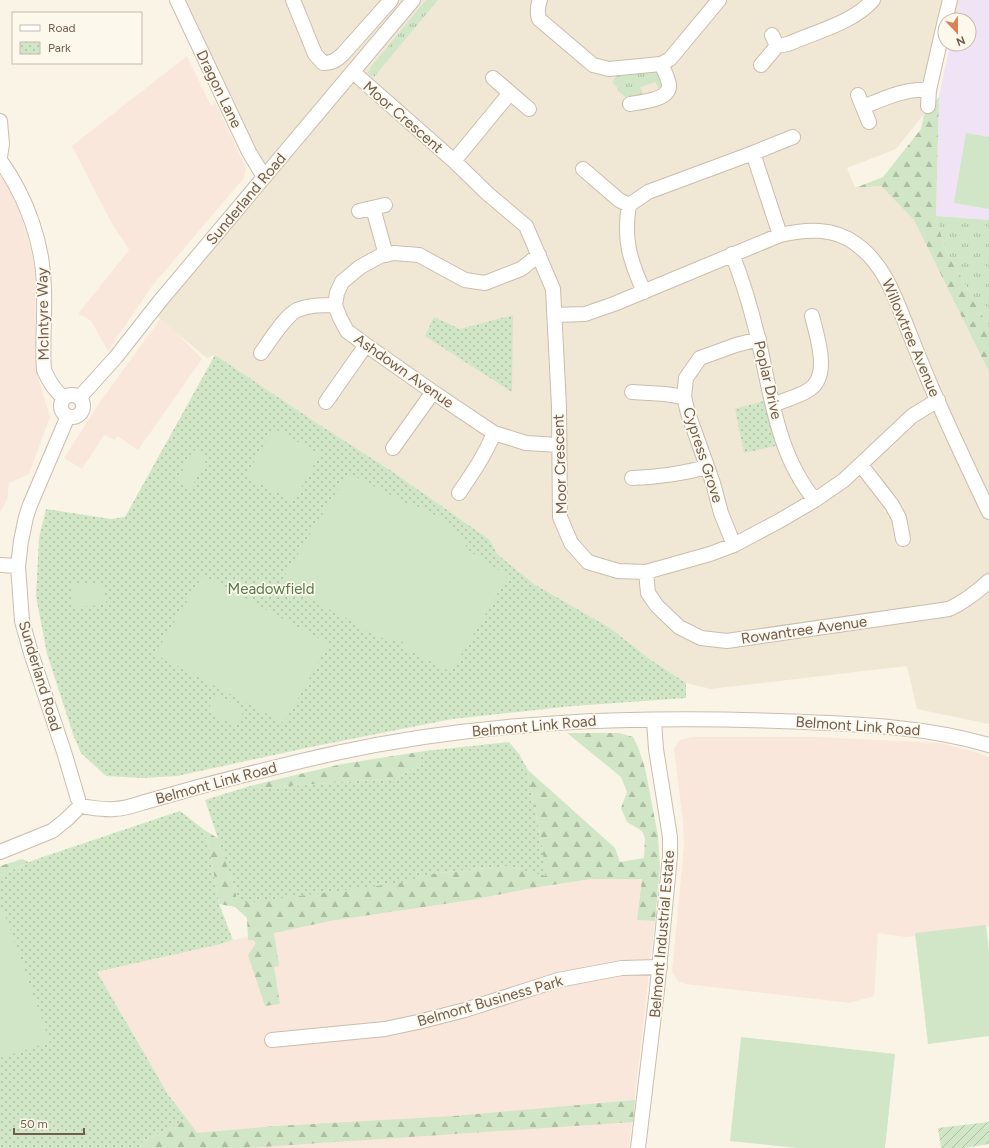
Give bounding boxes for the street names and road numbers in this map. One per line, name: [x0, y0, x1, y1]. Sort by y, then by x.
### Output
street label: Dragon Lane: [192, 47, 246, 131]
street label: Moor Crescent: [359, 77, 447, 157]
street label: Sunderland Road: [202, 149, 290, 249]
street label: McIntyre Way: [33, 267, 53, 361]
street label: Willowtree Avenue: [878, 276, 944, 400]
street label: Ashdown Avenue: [351, 330, 457, 412]
street label: Poplar Drive: [750, 339, 786, 421]
street label: Cypress Grove: [679, 405, 727, 505]
street label: Moor Crescent: [549, 413, 571, 514]
street label: Rowantree Avenue: [740, 612, 868, 648]
street label: Sunderland Road: [15, 619, 65, 733]
street label: Belmont Link Road: [471, 712, 597, 740]
street label: Belmont Link Road: [795, 713, 921, 739]
street label: Belmont Link Road: [153, 758, 279, 808]
street label: Belmont Industrial Estate: [646, 849, 678, 1019]
street label: Belmont Business Park: [415, 971, 566, 1030]

